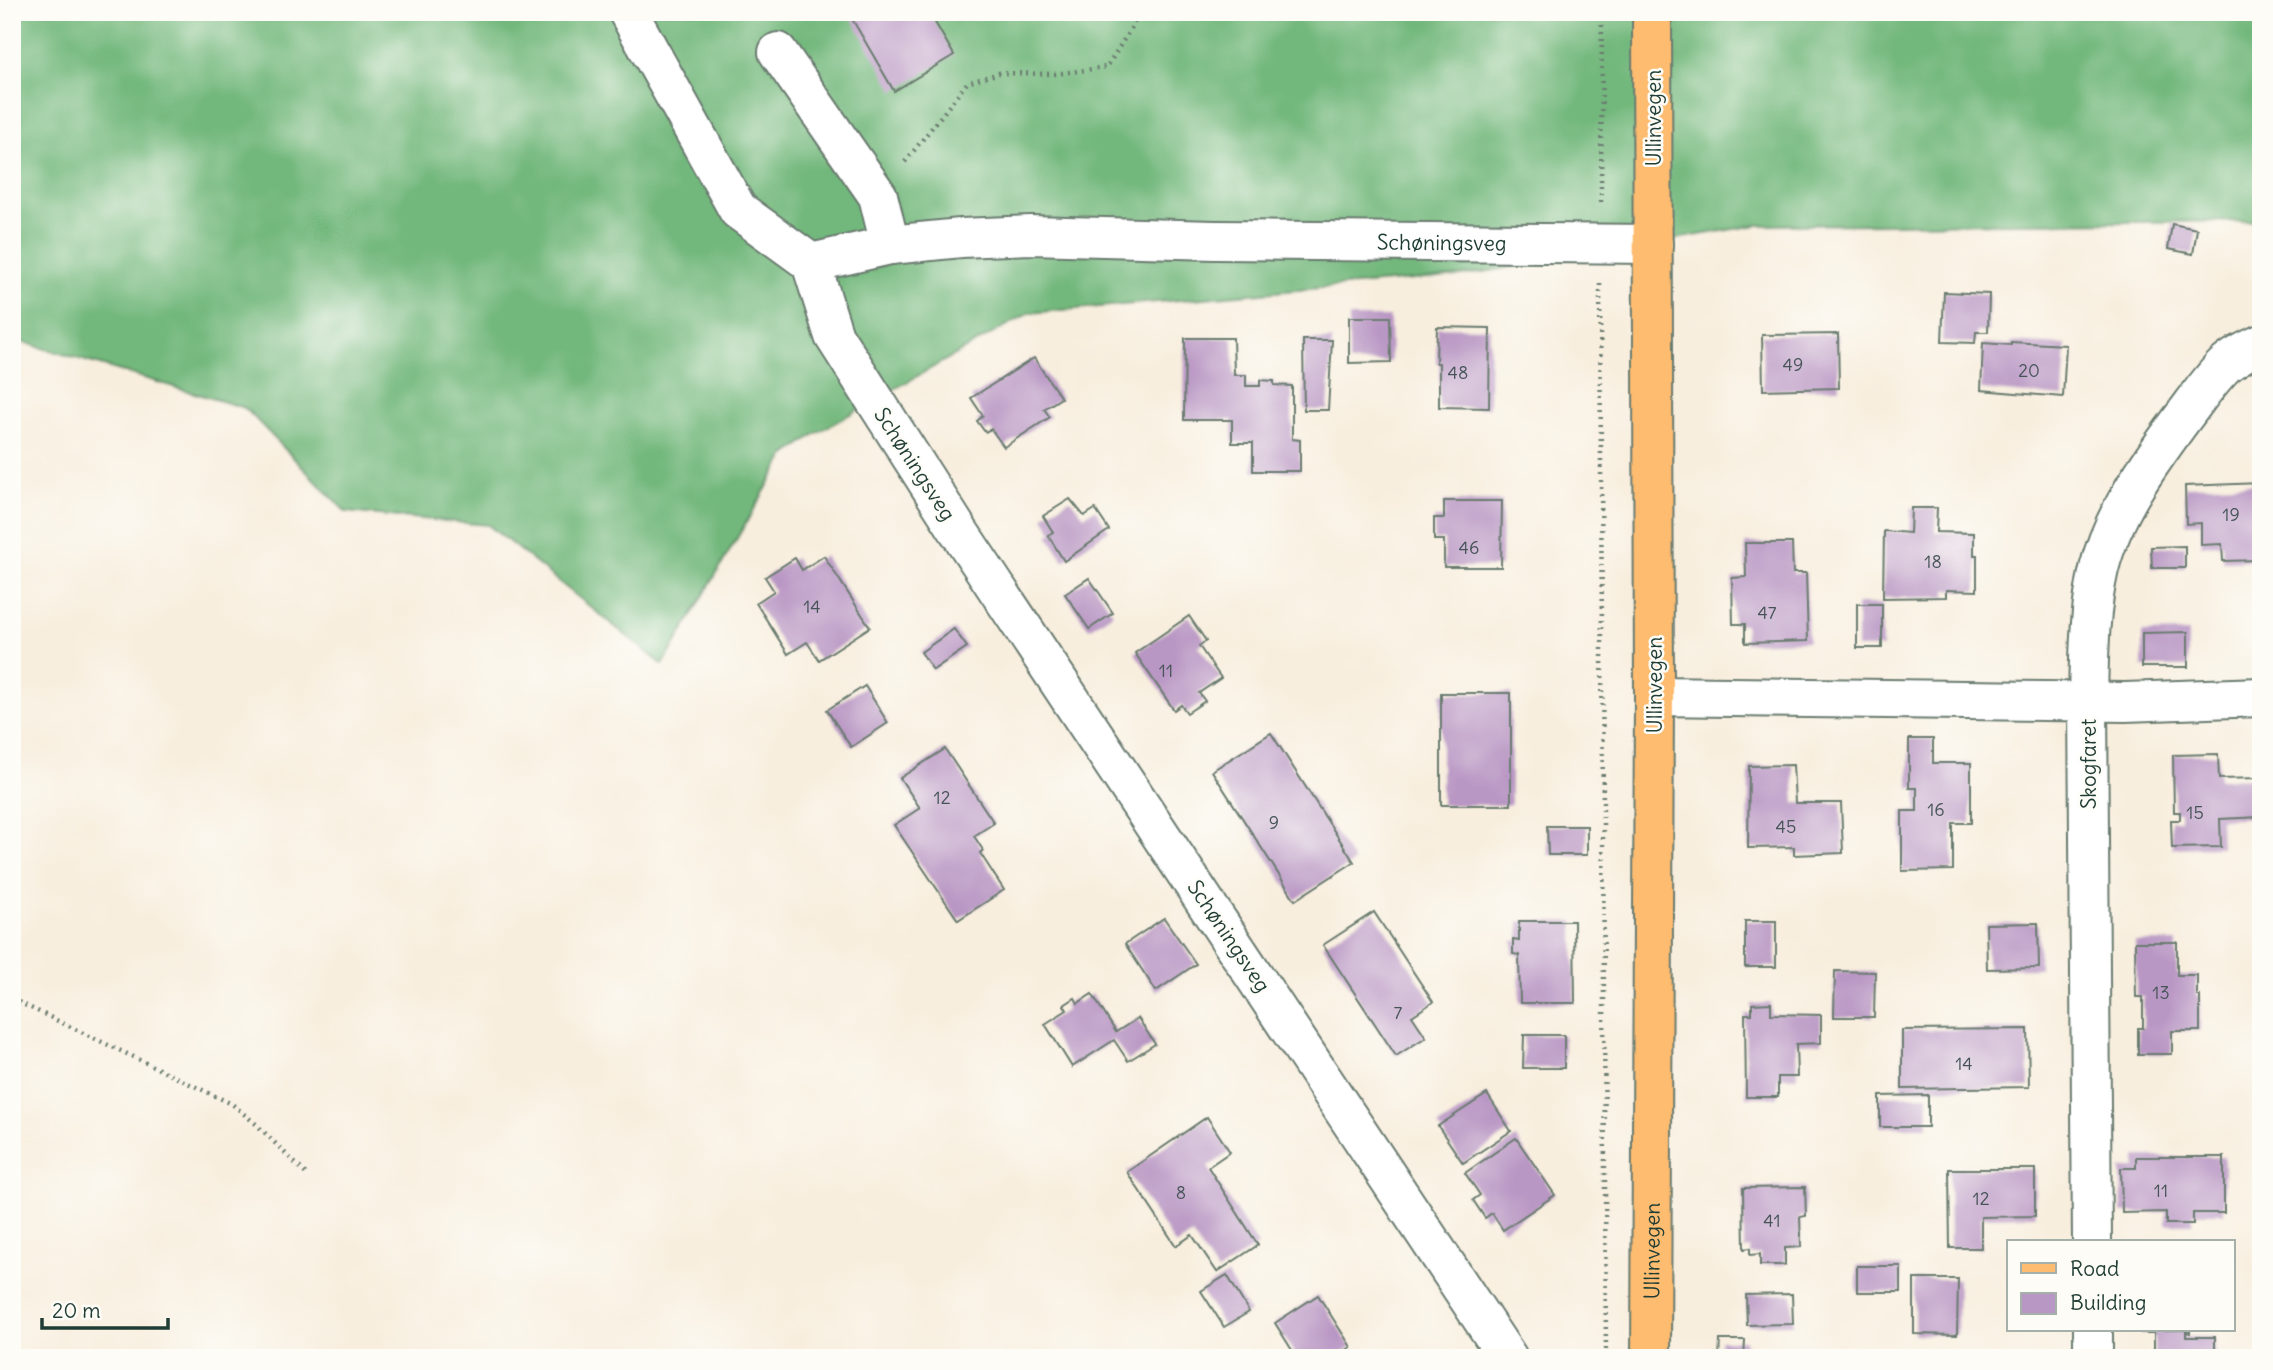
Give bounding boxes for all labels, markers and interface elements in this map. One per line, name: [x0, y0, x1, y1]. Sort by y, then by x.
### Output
street label: Ullinvegen: [1640, 69, 1667, 167]
street label: Schøningsveg: [1377, 228, 1507, 256]
house number: 49: [1783, 353, 1803, 376]
house number: 20: [2018, 359, 2040, 382]
house number: 48: [1448, 361, 1468, 384]
street label: Schøningsveg: [868, 402, 962, 526]
house number: 19: [2222, 503, 2240, 526]
house number: 46: [1459, 536, 1479, 559]
house number: 18: [1924, 550, 1942, 573]
house number: 14: [803, 595, 821, 618]
house number: 47: [1757, 601, 1777, 624]
street label: Ullinvegen: [1641, 636, 1668, 734]
house number: 11: [1159, 659, 1173, 682]
street label: Skogfaret: [2075, 719, 2102, 809]
house number: 12: [933, 786, 951, 809]
house number: 16: [1927, 798, 1945, 821]
house number: 15: [2186, 801, 2204, 824]
house number: 9: [1269, 811, 1279, 834]
house number: 45: [1776, 815, 1796, 838]
street label: Schøningsveg: [1182, 875, 1276, 997]
house number: 13: [2152, 981, 2170, 1004]
house number: 7: [1394, 1001, 1403, 1024]
house number: 14: [1955, 1052, 1973, 1075]
house number: 11: [2154, 1179, 2168, 1202]
house number: 8: [1176, 1181, 1186, 1204]
house number: 12: [1972, 1187, 1990, 1210]
street label: Ullinvegen: [1638, 1202, 1665, 1300]
house number: 41: [1763, 1209, 1781, 1232]
legend: [2007, 1240, 2234, 1332]
text: Road: [2070, 1255, 2119, 1282]
scale bar: [42, 1286, 168, 1330]
text: Building: [2070, 1289, 2146, 1316]
text: 20 m: [52, 1297, 101, 1324]

